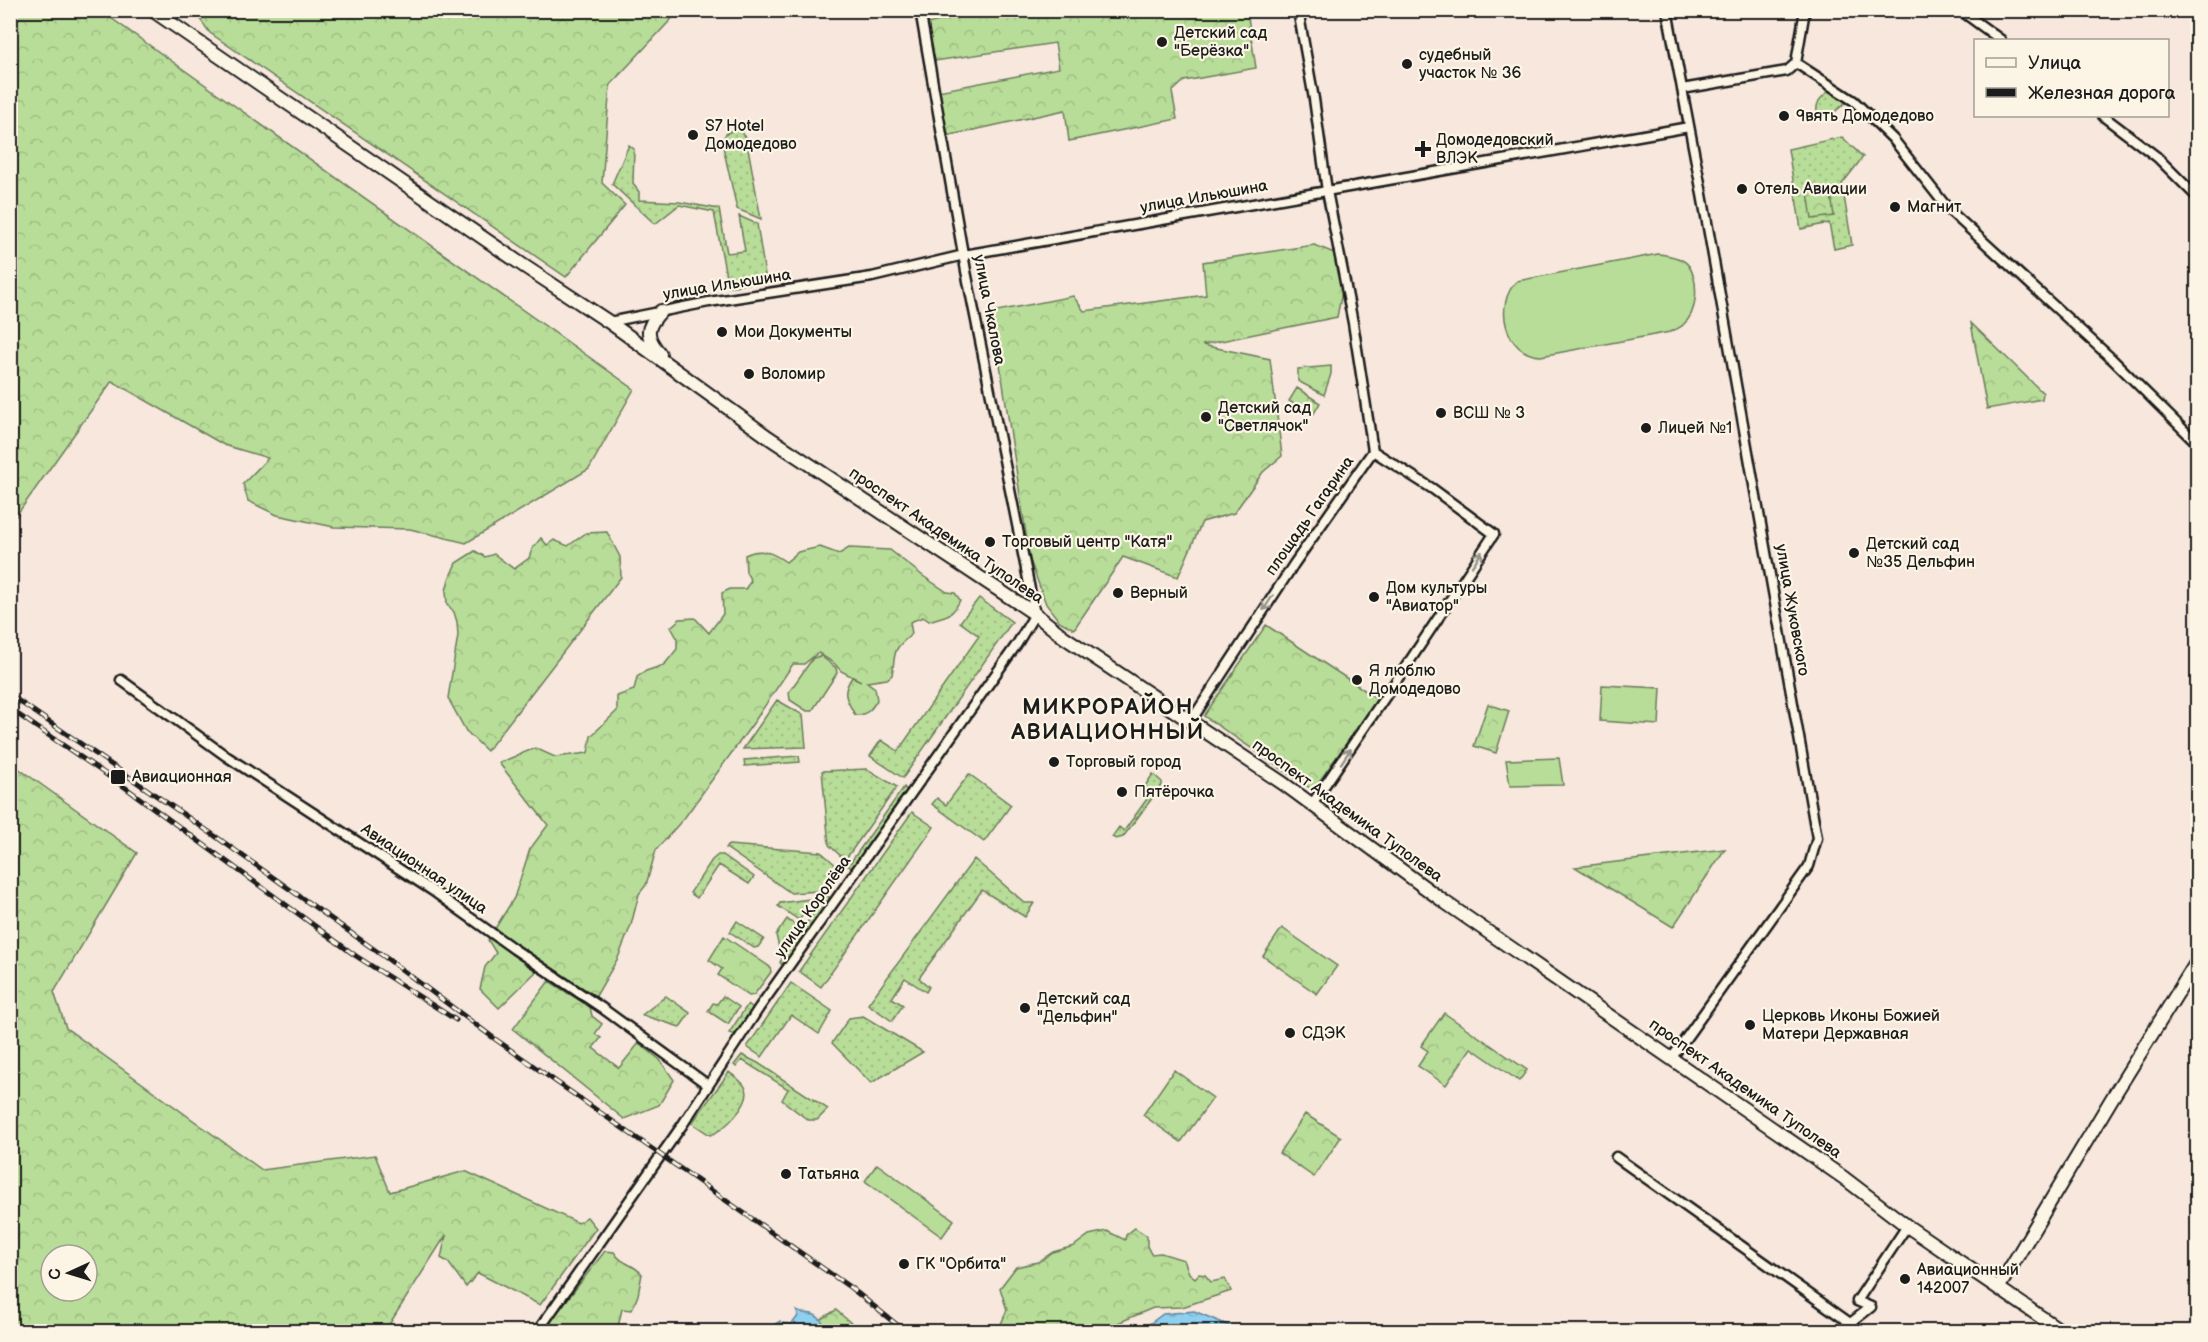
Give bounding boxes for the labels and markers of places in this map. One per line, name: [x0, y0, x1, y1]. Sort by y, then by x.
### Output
place label: Детский сад "Берёзка": [1174, 24, 1267, 61]
marker: Детский сад "Берёзка": [1155, 35, 1169, 49]
place label: судебный участок № 36: [1419, 46, 1522, 83]
marker: судебный участок № 36: [1400, 57, 1414, 71]
place label: 9вять Домодедово: [1796, 107, 1934, 126]
marker: 9вять Домодедово: [1777, 109, 1791, 123]
place label: S7 Hotel Домодедово: [705, 117, 797, 154]
marker: S7 Hotel Домодедово: [686, 128, 700, 142]
place label: Домодедовский ВЛЭК: [1436, 131, 1554, 168]
marker: Домодедовский ВЛЭК: [1414, 140, 1432, 158]
place label: Отель Авиации: [1754, 180, 1867, 199]
marker: Отель Авиации: [1735, 182, 1749, 196]
place label: Магнит: [1907, 198, 1962, 217]
marker: Магнит: [1888, 200, 1902, 214]
place label: Мои Документы: [734, 323, 852, 342]
marker: Мои Документы: [715, 325, 729, 339]
place label: Воломир: [761, 365, 825, 384]
marker: Воломир: [742, 367, 756, 381]
place label: Детский сад "Светлячок": [1218, 399, 1311, 436]
place label: ВСШ № 3: [1453, 404, 1525, 423]
marker: ВСШ № 3: [1434, 406, 1448, 420]
marker: Детский сад "Светлячок": [1199, 410, 1213, 424]
place label: Лицей №1: [1657, 419, 1732, 438]
marker: Лицей №1: [1639, 421, 1653, 435]
place label: Торговый центр "Катя": [1002, 533, 1172, 552]
marker: Торговый центр "Катя": [983, 535, 997, 549]
place label: Детский сад №35 Дельфин: [1866, 535, 1975, 572]
marker: Детский сад №35 Дельфин: [1847, 546, 1861, 560]
place label: Дом культуры "Авиатор": [1386, 579, 1487, 616]
place label: Верный: [1130, 584, 1188, 603]
marker: Верный: [1111, 586, 1125, 600]
marker: Дом культуры "Авиатор": [1367, 590, 1381, 604]
place label: Я люблю Домодедово: [1369, 662, 1461, 699]
marker: Я люблю Домодедово: [1350, 673, 1364, 687]
place label: Торговый город: [1066, 753, 1181, 772]
marker: Торговый город: [1047, 755, 1061, 769]
marker: Авиационная: [109, 768, 127, 786]
place label: Авиационная: [131, 768, 232, 787]
place label: Пятёрочка: [1134, 783, 1215, 802]
marker: Пятёрочка: [1115, 785, 1129, 799]
place label: Детский сад "Дельфин": [1037, 990, 1130, 1027]
marker: Детский сад "Дельфин": [1018, 1001, 1032, 1015]
place label: Церковь Иконы Божией Матери Державная: [1762, 1007, 1940, 1044]
marker: Церковь Иконы Божией Матери Державная: [1743, 1018, 1757, 1032]
place label: СДЭК: [1302, 1024, 1346, 1043]
marker: СДЭК: [1283, 1026, 1297, 1040]
place label: Татьяна: [798, 1165, 860, 1184]
marker: Татьяна: [779, 1167, 793, 1181]
place label: ГК "Орбита": [916, 1255, 1006, 1274]
marker: ГК "Орбита": [897, 1257, 911, 1271]
place label: Авиационный 142007: [1916, 1261, 2019, 1298]
marker: Авиационный 142007: [1898, 1272, 1912, 1286]

